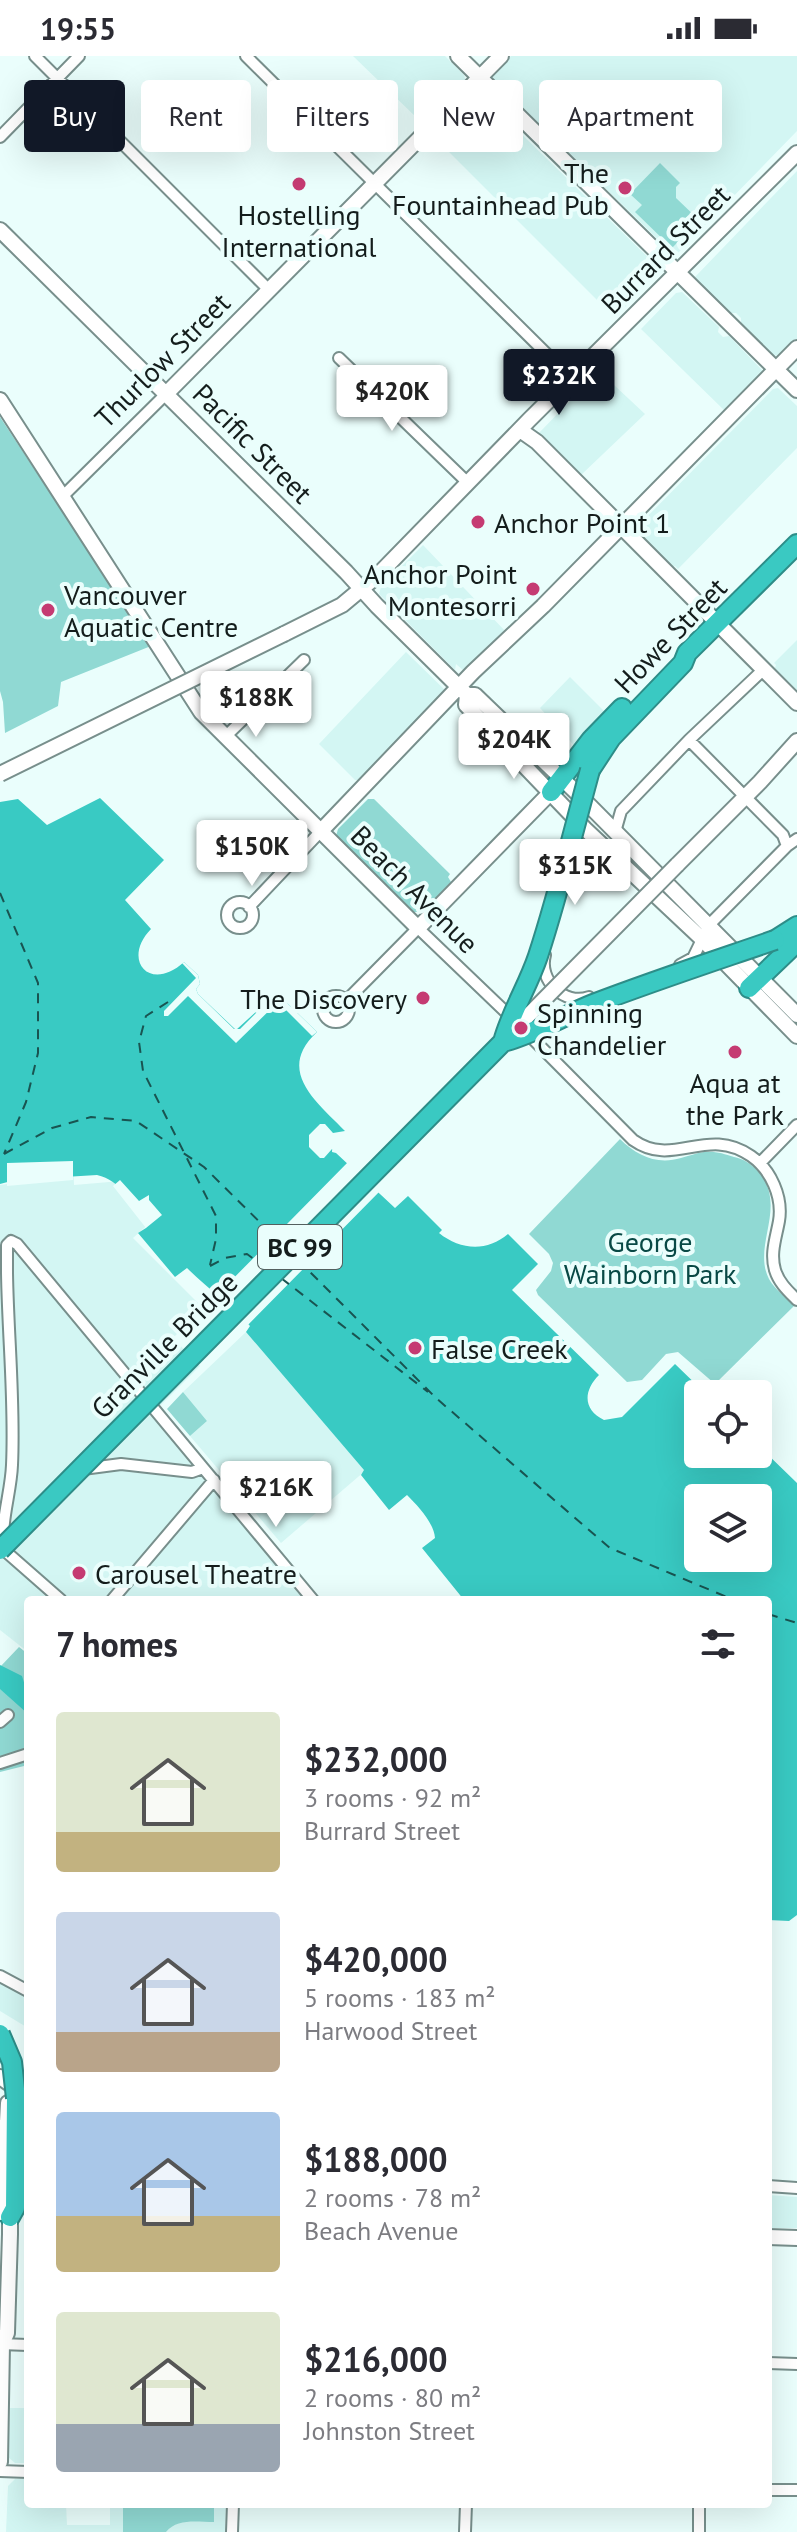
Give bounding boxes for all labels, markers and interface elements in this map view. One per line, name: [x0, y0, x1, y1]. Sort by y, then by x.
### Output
text: 19:55: [40, 9, 116, 48]
chip: Buy: [24, 80, 125, 152]
chip: Rent: [141, 80, 251, 152]
chip: Filters: [267, 80, 398, 152]
chip: New: [414, 80, 523, 152]
chip: Apartment: [539, 80, 722, 152]
place label: The Fountainhead Pub: [392, 154, 609, 223]
marker: Hostelling International: [290, 175, 308, 193]
street label: Burrard Street: [593, 176, 738, 321]
marker: The Fountainhead Pub: [616, 179, 634, 197]
place label: Hostelling International: [222, 196, 376, 265]
street label: Thurlow Street: [86, 284, 238, 436]
pin: $232K: [503, 349, 615, 417]
text: $232K: [521, 358, 597, 391]
pin: $420K: [336, 365, 448, 433]
text: $420K: [354, 374, 430, 407]
street label: Pacific Street: [185, 375, 321, 511]
place label: Anchor Point 1: [494, 504, 670, 541]
marker: Anchor Point 1: [469, 513, 487, 531]
place label: Anchor Point Montesorri: [363, 555, 518, 624]
street label: Howe Street: [606, 569, 735, 701]
place label: Vancouver Aquatic Centre: [63, 576, 238, 645]
marker: Anchor Point Montesorri: [524, 580, 542, 598]
marker: Vancouver Aquatic Centre: [39, 601, 57, 619]
pin: $188K: [200, 671, 312, 739]
text: $188K: [218, 680, 294, 713]
pin: $204K: [458, 713, 570, 781]
text: $204K: [476, 722, 552, 755]
street label: Beach Avenue: [343, 817, 487, 961]
pin: $150K: [196, 820, 308, 888]
text: $150K: [214, 829, 290, 862]
pin: $315K: [519, 839, 631, 907]
text: $315K: [537, 848, 613, 881]
place label: The Discovery: [240, 980, 407, 1017]
marker: The Discovery: [414, 989, 432, 1007]
place label: Spinning Chandelier: [537, 994, 667, 1063]
marker: Spinning Chandelier: [512, 1019, 530, 1037]
marker: Aqua at the Park: [726, 1043, 744, 1061]
place label: Aqua at the Park: [686, 1064, 785, 1133]
park label: George Wainborn Park: [564, 1223, 737, 1292]
road number: BC 99: [258, 1225, 342, 1269]
street label: Granville Bridge: [83, 1264, 245, 1426]
place label: False Creek: [431, 1330, 568, 1367]
marker: False Creek: [406, 1339, 424, 1357]
map controls: [684, 1380, 772, 1572]
button: locate: [684, 1380, 772, 1468]
pin: $216K: [220, 1461, 332, 1529]
text: $216K: [238, 1470, 314, 1503]
button: layers: [684, 1484, 772, 1572]
place label: Carousel Theatre: [95, 1555, 297, 1592]
marker: Carousel Theatre: [70, 1564, 88, 1582]
text: 7 homes: [56, 1622, 178, 1666]
icon: filters: [696, 1622, 740, 1666]
text: $232,000: [304, 1737, 448, 1781]
icon: home: [120, 1744, 216, 1840]
text: 3 rooms · 92 m²: [304, 1781, 481, 1814]
text: Burrard Street: [304, 1814, 460, 1847]
text: $420,000: [304, 1937, 448, 1981]
icon: home: [120, 1944, 216, 2040]
text: 5 rooms · 183 m²: [304, 1981, 496, 2014]
text: Harwood Street: [304, 2014, 477, 2047]
text: $188,000: [304, 2137, 448, 2181]
icon: home: [120, 2144, 216, 2240]
text: 2 rooms · 78 m²: [304, 2181, 481, 2214]
text: Beach Avenue: [304, 2214, 459, 2247]
text: $216,000: [304, 2337, 448, 2381]
icon: home: [120, 2344, 216, 2440]
text: 2 rooms · 80 m²: [304, 2381, 481, 2414]
text: Johnston Street: [304, 2414, 475, 2447]

